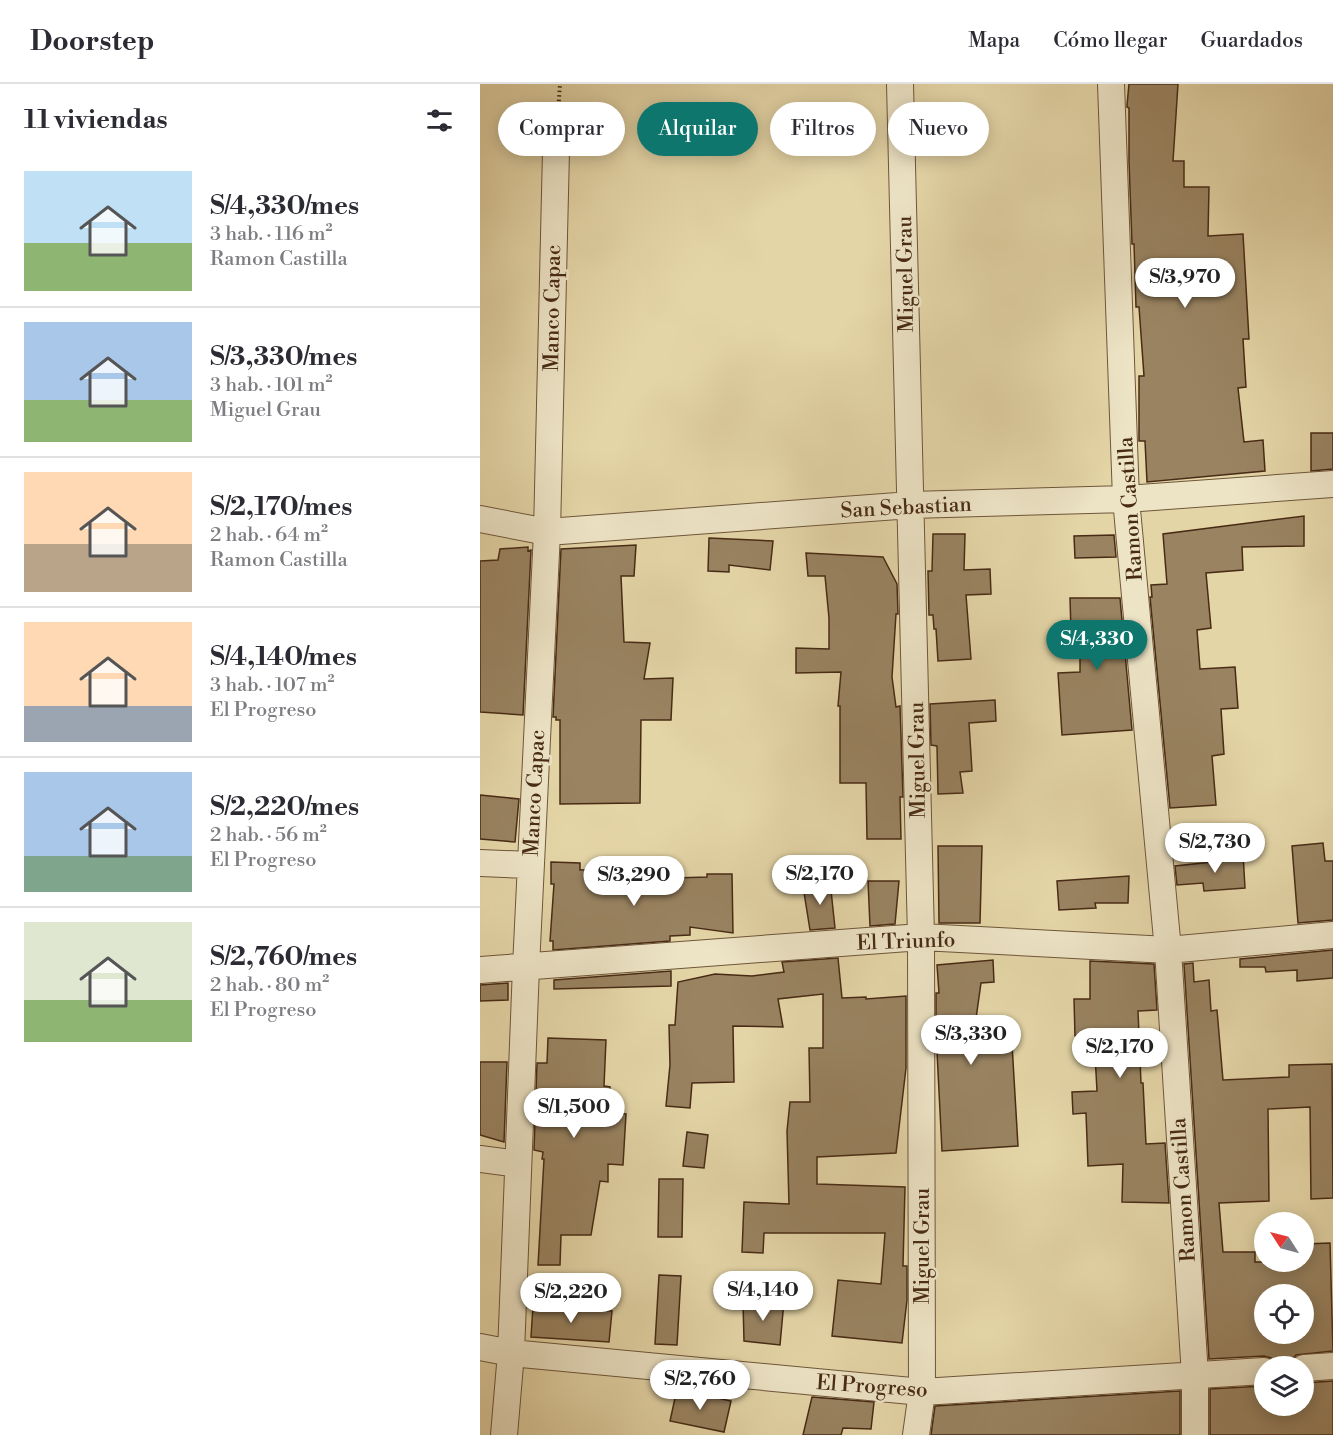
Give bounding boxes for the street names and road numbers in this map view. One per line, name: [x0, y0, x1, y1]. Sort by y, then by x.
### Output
street label: Miguel Grau: [892, 215, 920, 332]
street label: Manco Capac: [539, 244, 567, 372]
street label: Ramon Castilla: [1113, 436, 1149, 582]
street label: San Sebastian: [840, 492, 973, 524]
street label: Miguel Grau: [904, 701, 932, 818]
street label: Manco Capac: [519, 729, 551, 857]
street label: El Triunfo: [856, 927, 956, 957]
street label: Ramon Castilla: [1166, 1117, 1202, 1263]
street label: Miguel Grau: [910, 1188, 936, 1304]
street label: El Progreso: [815, 1370, 929, 1404]

